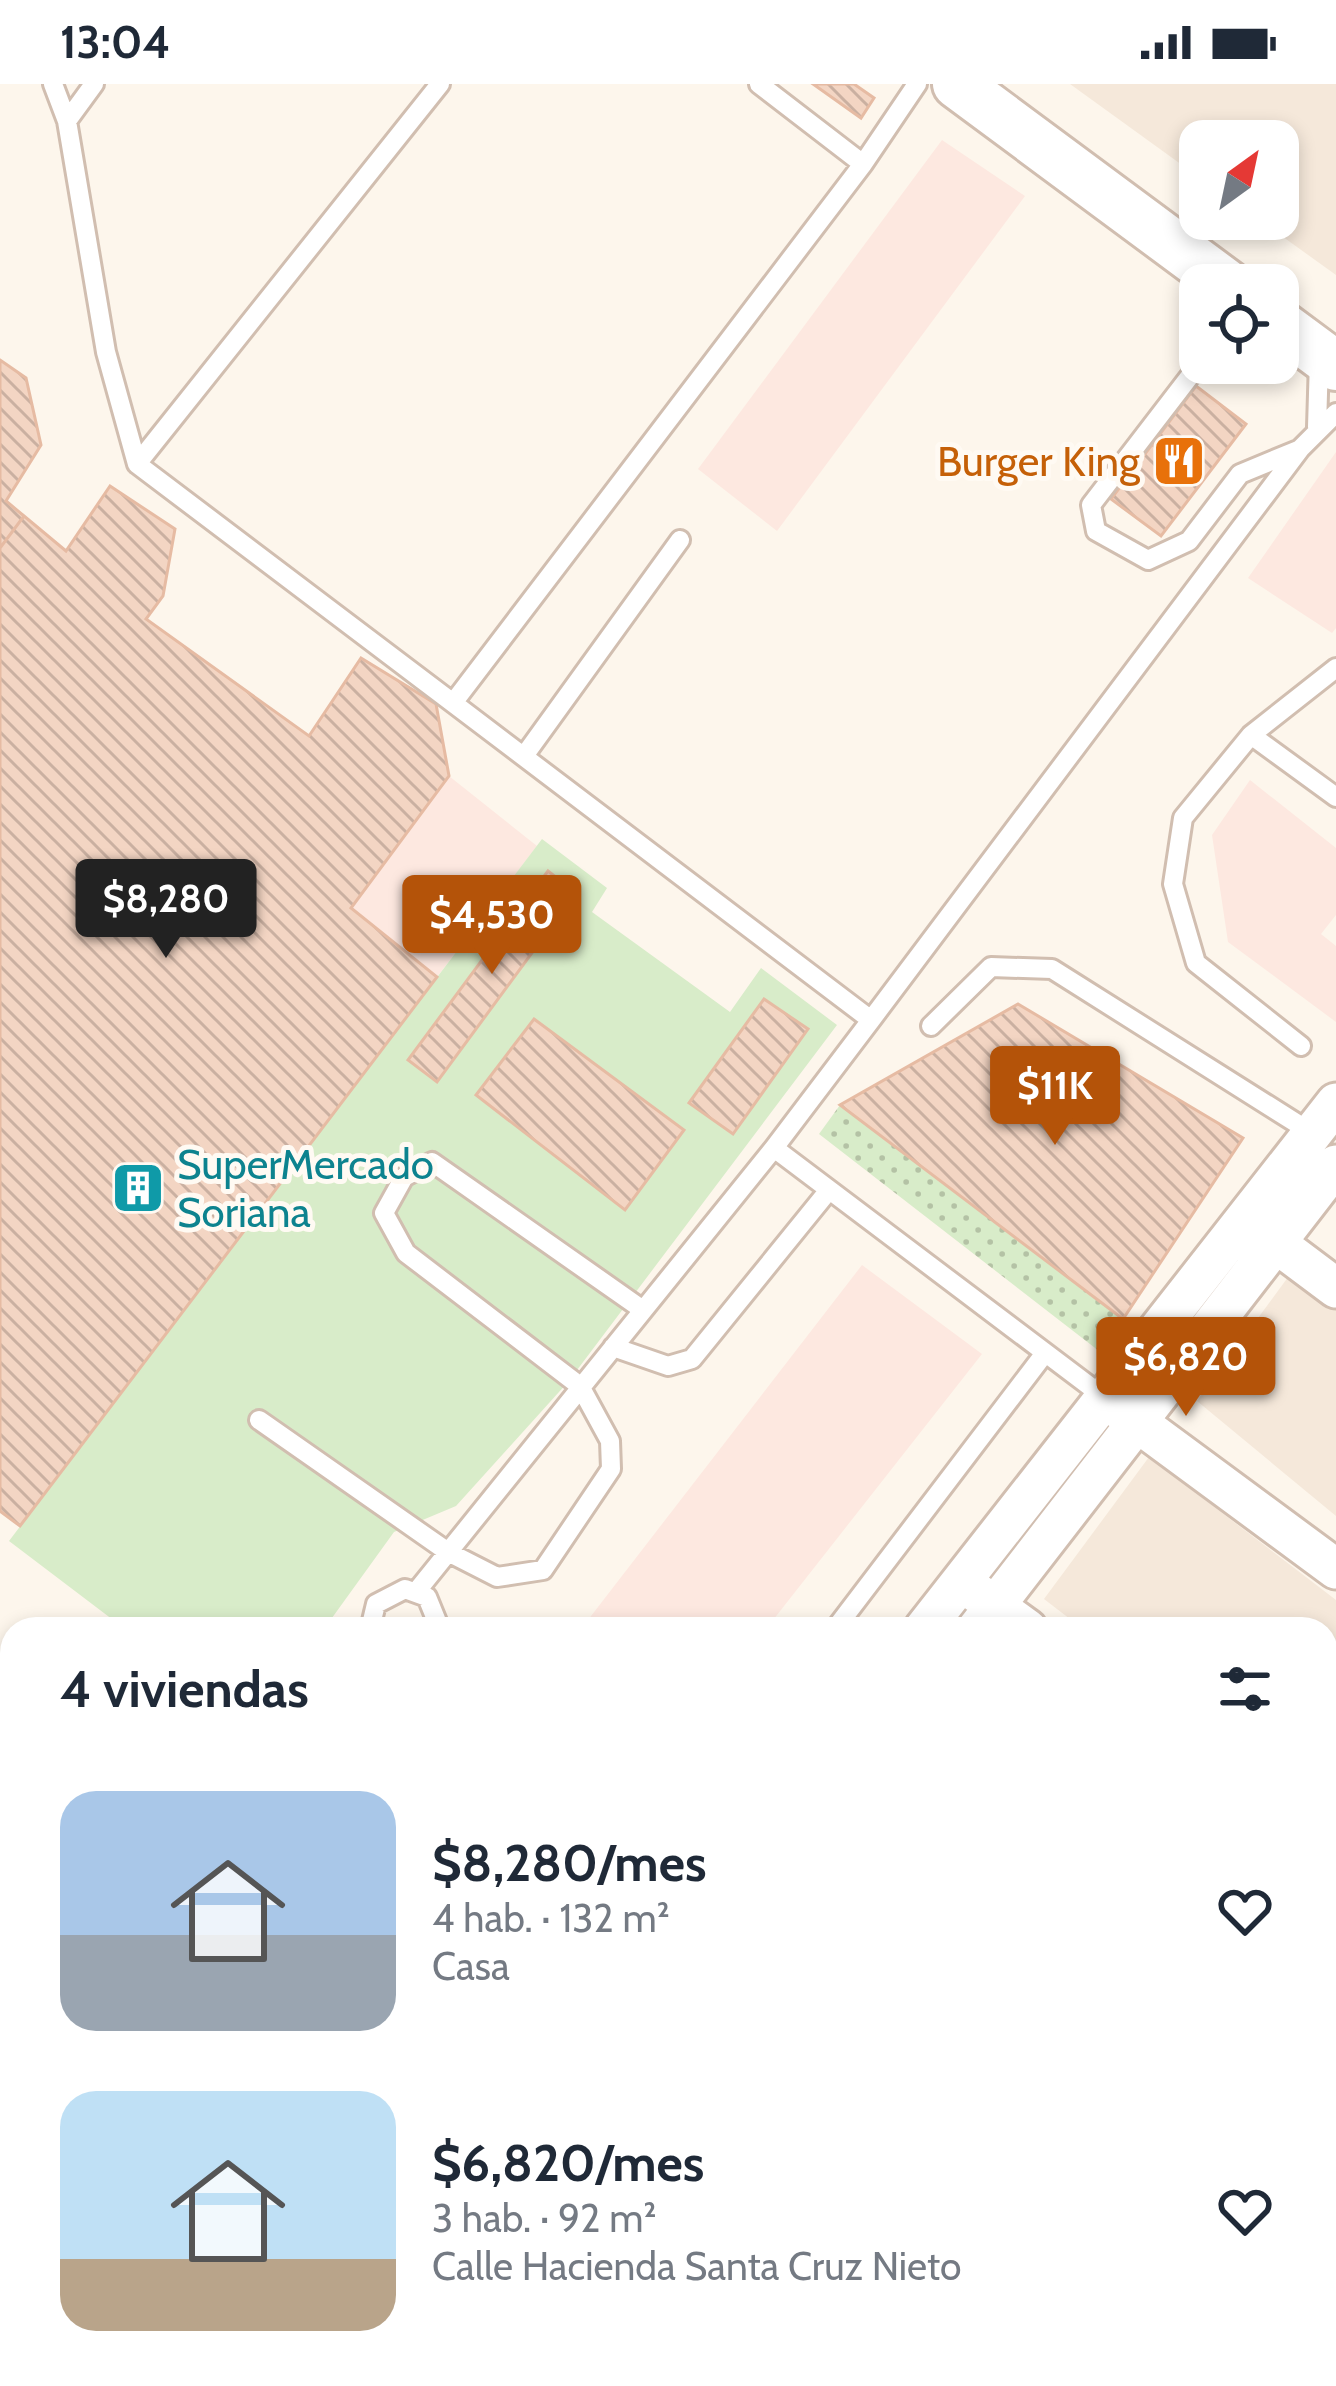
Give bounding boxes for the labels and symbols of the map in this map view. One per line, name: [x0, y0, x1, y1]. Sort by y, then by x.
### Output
north arrow: [1179, 120, 1299, 240]
restaurant icon: Burger King: [1151, 433, 1207, 489]
place label: Burger King: [937, 435, 1141, 487]
pin: $8,280: [68, 859, 264, 961]
pin: $4,530: [394, 875, 590, 977]
pin: $11K: [984, 1046, 1126, 1148]
place label: SuperMercado Soriana: [177, 1138, 434, 1238]
building icon: SuperMercado Soriana: [110, 1160, 166, 1216]
pin: $6,820: [1088, 1317, 1284, 1419]

